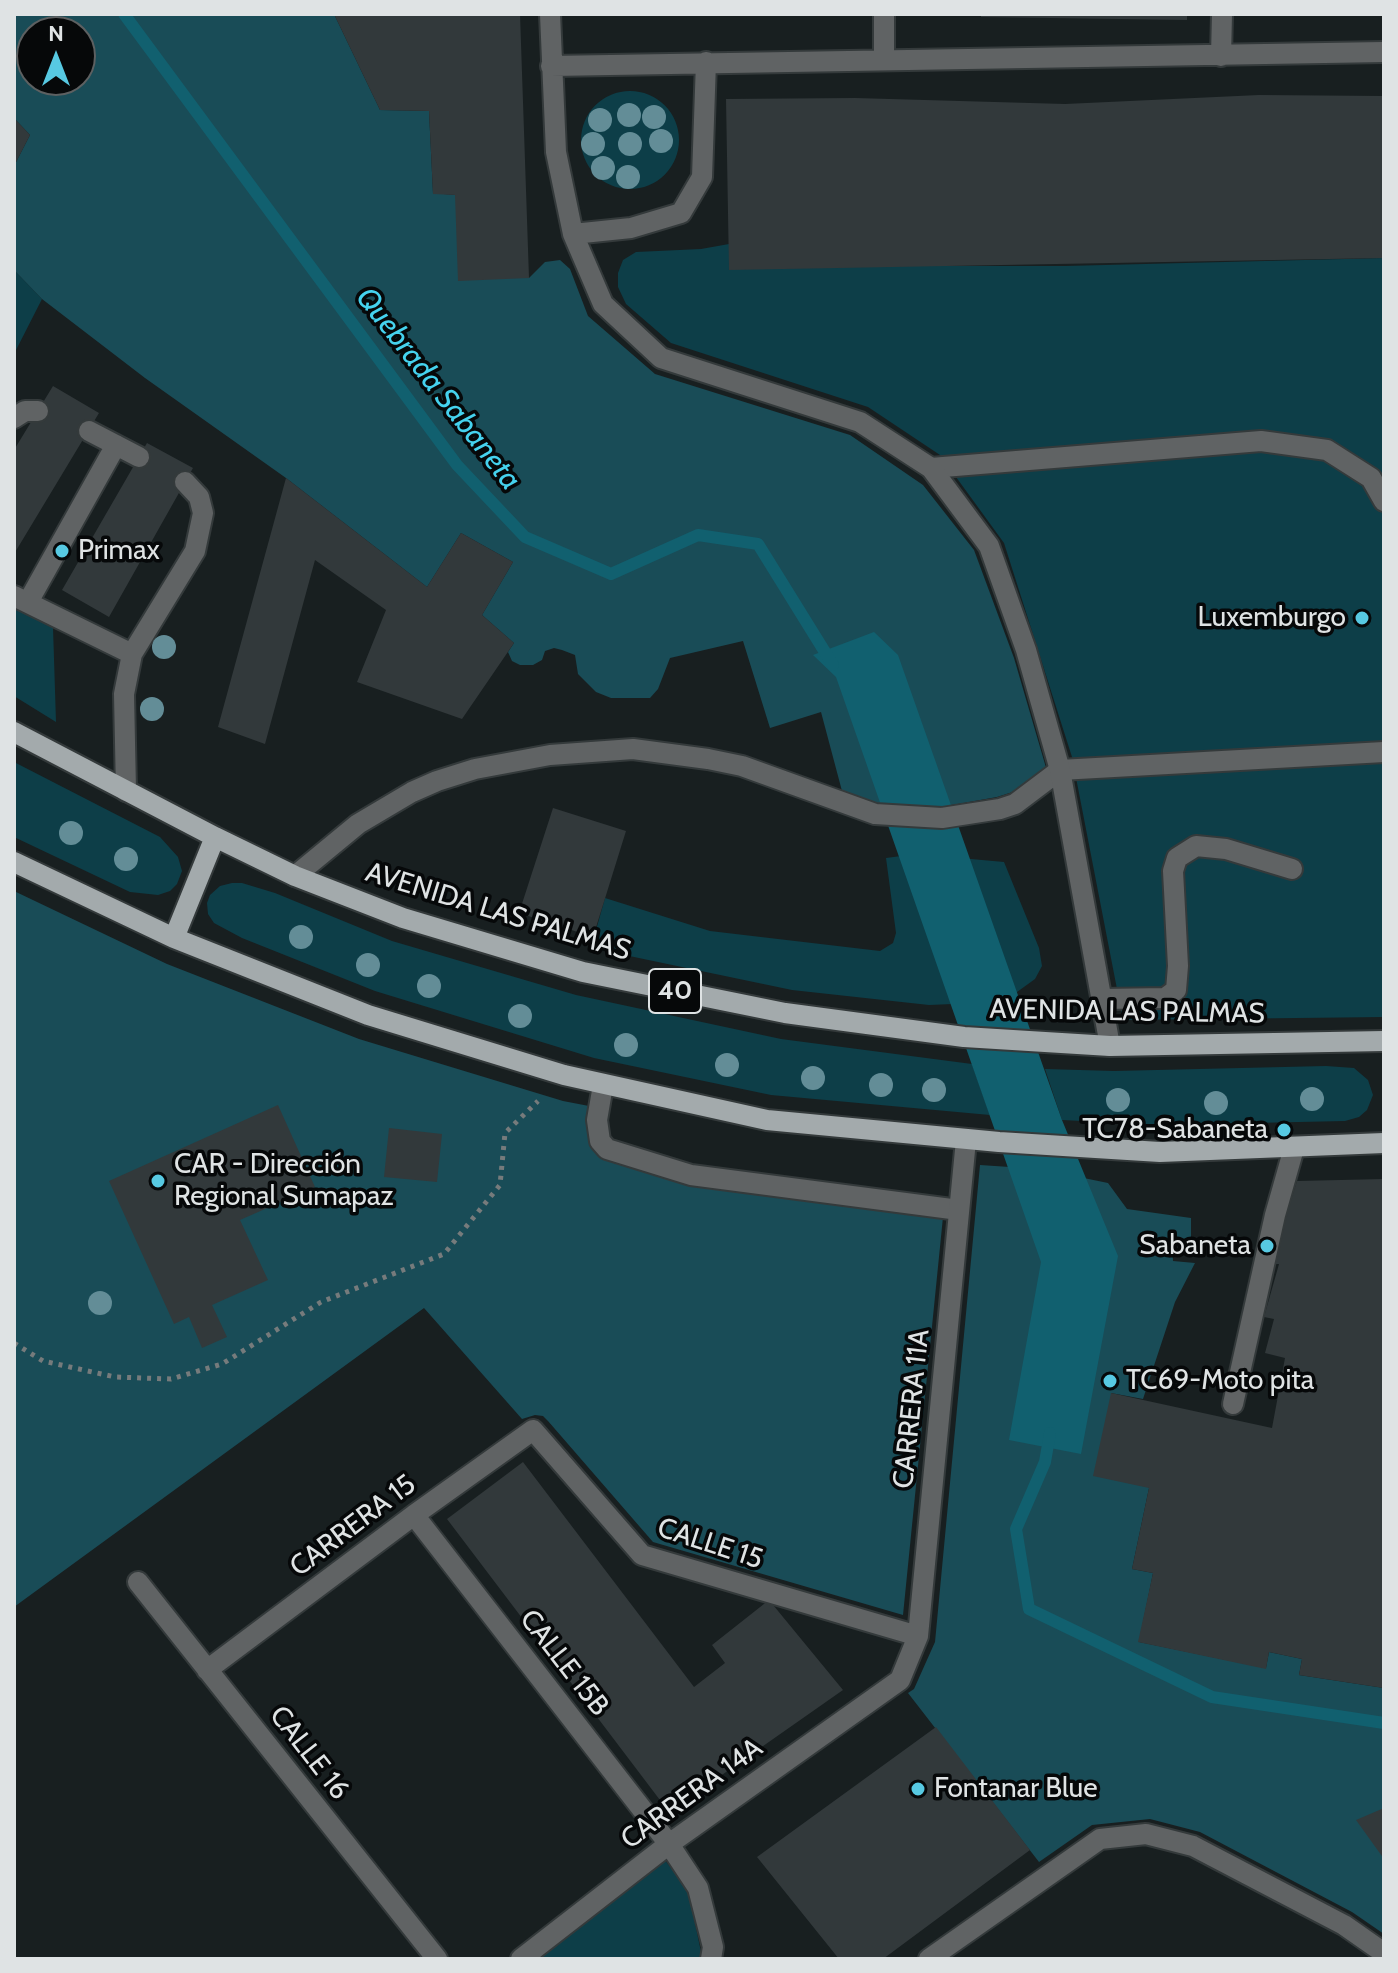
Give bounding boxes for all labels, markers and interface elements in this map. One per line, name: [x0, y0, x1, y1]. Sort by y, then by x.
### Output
north arrow: [16, 16, 96, 96]
text: N: [48, 20, 64, 47]
water label: Quebrada Sabaneta: [348, 281, 528, 497]
place label: Primax: [78, 534, 160, 568]
marker: Primax: [53, 542, 71, 560]
place label: Luxemburgo: [1198, 601, 1346, 635]
marker: Luxemburgo: [1353, 609, 1371, 627]
street label: AVENIDA LAS PALMAS: [361, 856, 635, 968]
road number: 40: [649, 969, 701, 1013]
street label: AVENIDA LAS PALMAS: [989, 993, 1265, 1031]
place label: TC78-Sabaneta: [1082, 1113, 1268, 1147]
marker: TC78-Sabaneta: [1275, 1121, 1293, 1139]
place label: CAR - Dirección Regional Sumapaz: [174, 1148, 394, 1214]
marker: CAR - Dirección Regional Sumapaz: [149, 1172, 167, 1190]
place label: Sabaneta: [1139, 1229, 1251, 1263]
marker: Sabaneta: [1258, 1237, 1276, 1255]
street label: CARRERA 11A: [887, 1328, 937, 1490]
place label: TC69-Moto pita: [1126, 1364, 1314, 1398]
marker: TC69-Moto pita: [1101, 1372, 1119, 1390]
street label: CARRERA 15: [284, 1468, 422, 1584]
street label: CALLE 15: [653, 1511, 767, 1577]
street label: CALLE 15B: [512, 1603, 616, 1723]
street label: CALLE 16: [262, 1700, 356, 1806]
street label: CARRERA 14A: [615, 1731, 769, 1857]
place label: Fontanar Blue: [934, 1772, 1098, 1806]
marker: Fontanar Blue: [909, 1780, 927, 1798]

